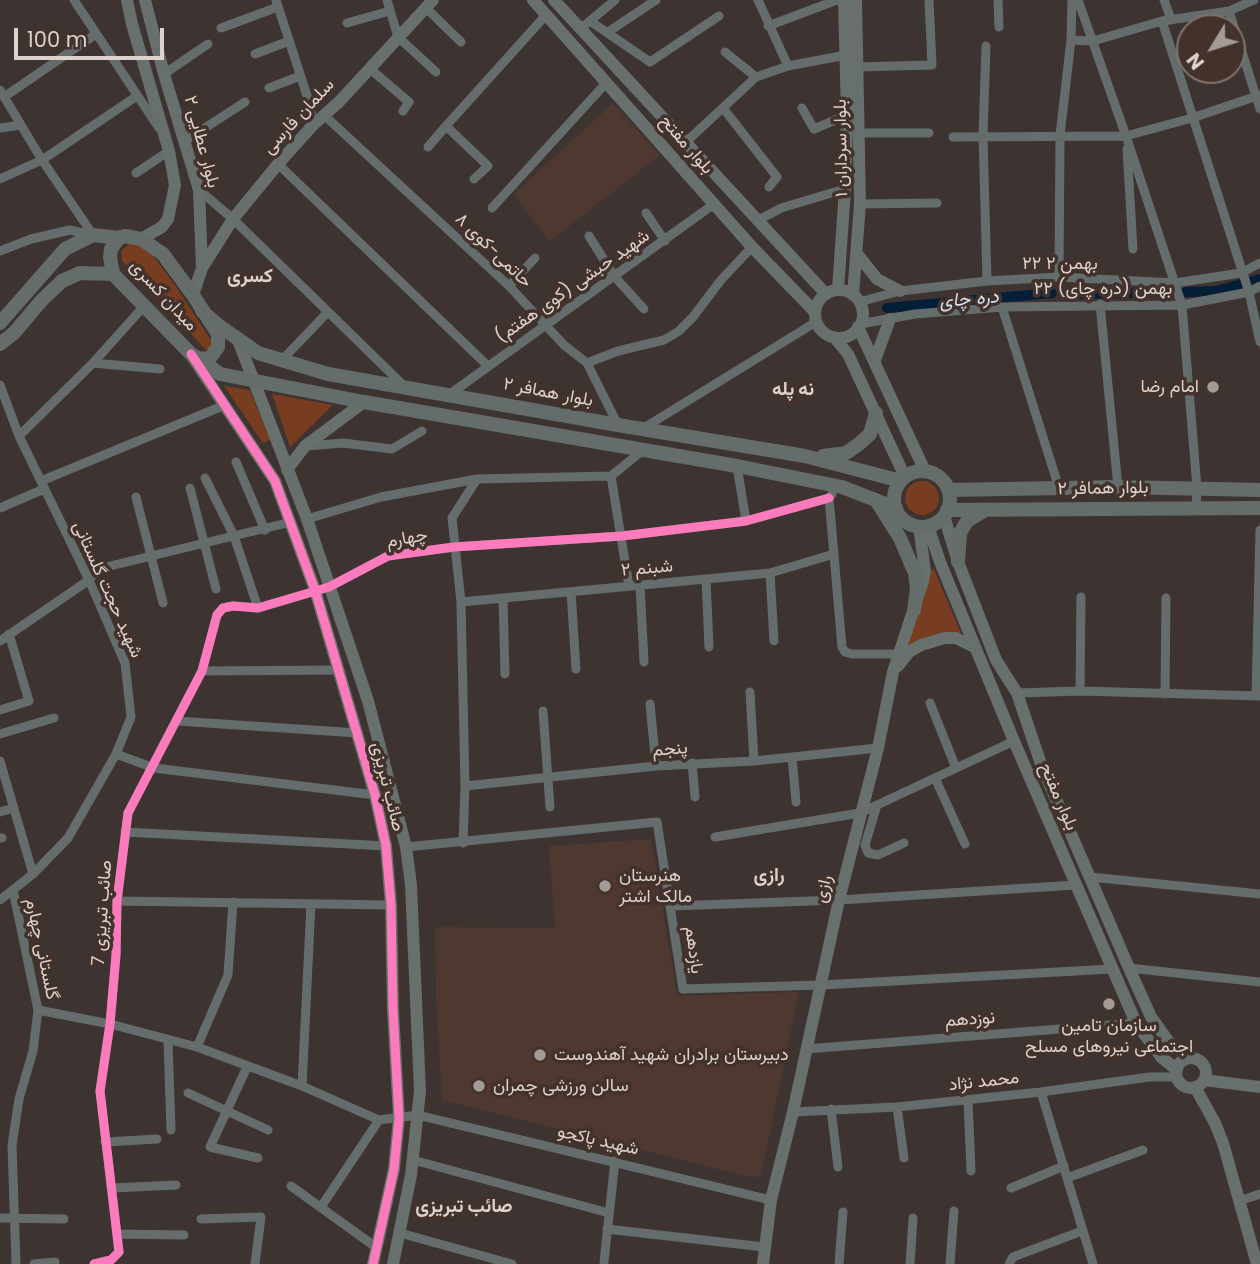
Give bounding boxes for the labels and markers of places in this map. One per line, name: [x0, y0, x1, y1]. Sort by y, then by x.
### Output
place label: امام رضا: [1140, 376, 1199, 398]
marker: امام رضا: [1205, 379, 1221, 395]
place label: هنرستان مالک اشتر: [619, 865, 692, 908]
marker: هنرستان مالک اشتر: [597, 878, 613, 894]
marker: سازمان تامین اجتماعی نیروهای مسلح: [1101, 996, 1117, 1012]
place label: سازمان تامین اجتماعی نیروهای مسلح: [1025, 1015, 1193, 1058]
place label: دبیرستان برادران شهید آهندوست: [554, 1044, 789, 1066]
marker: دبیرستان برادران شهید آهندوست: [532, 1047, 548, 1063]
place label: سالن ورزشی چمران: [493, 1075, 629, 1097]
marker: سالن ورزشی چمران: [471, 1078, 487, 1094]

